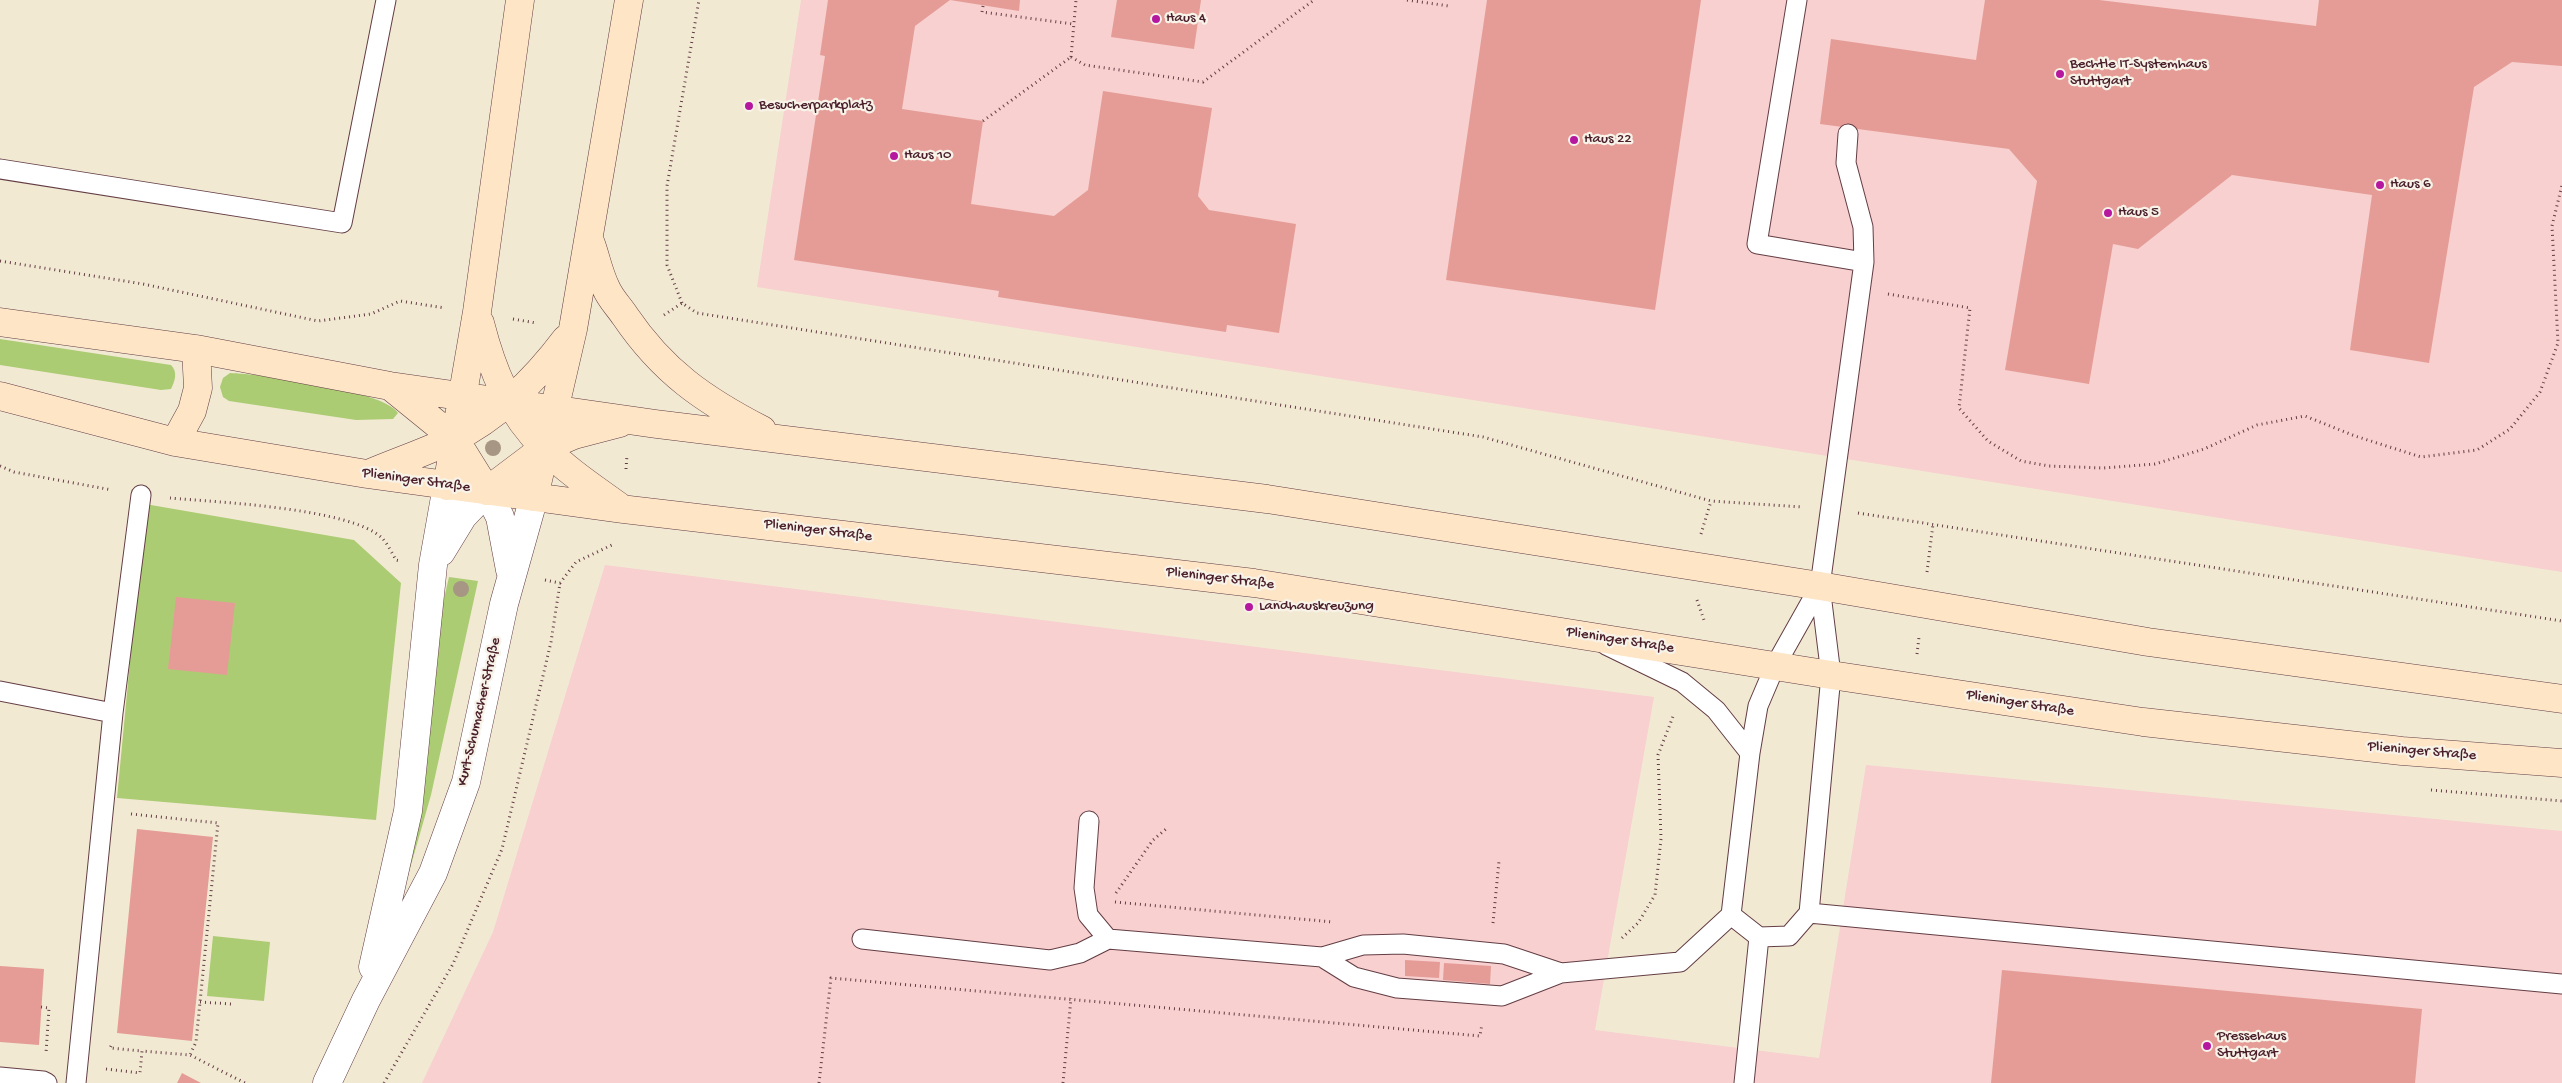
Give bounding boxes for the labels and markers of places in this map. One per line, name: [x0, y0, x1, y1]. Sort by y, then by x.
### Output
place label: Haus 4: [1166, 10, 1206, 28]
marker: Haus 4: [1150, 13, 1162, 25]
place label: Bechtle IT-Systemhaus Stuttgart: [2070, 56, 2207, 91]
marker: Bechtle IT-Systemhaus Stuttgart: [2054, 68, 2066, 80]
place label: Besucherparkplatz: [759, 97, 873, 115]
marker: Besucherparkplatz: [743, 100, 755, 112]
place label: Haus 22: [1584, 131, 1632, 149]
marker: Haus 22: [1568, 134, 1580, 146]
place label: Haus 10: [904, 147, 952, 165]
marker: Haus 10: [888, 150, 900, 162]
place label: Haus 6: [2390, 176, 2431, 194]
marker: Haus 6: [2374, 179, 2386, 191]
place label: Haus 5: [2118, 204, 2159, 222]
marker: Haus 5: [2102, 207, 2114, 219]
place label: Landhauskreuzung: [1259, 598, 1374, 616]
marker: Landhauskreuzung: [1243, 601, 1255, 613]
place label: Pressehaus Stuttgart: [2217, 1028, 2286, 1063]
marker: Pressehaus Stuttgart: [2201, 1040, 2213, 1052]

